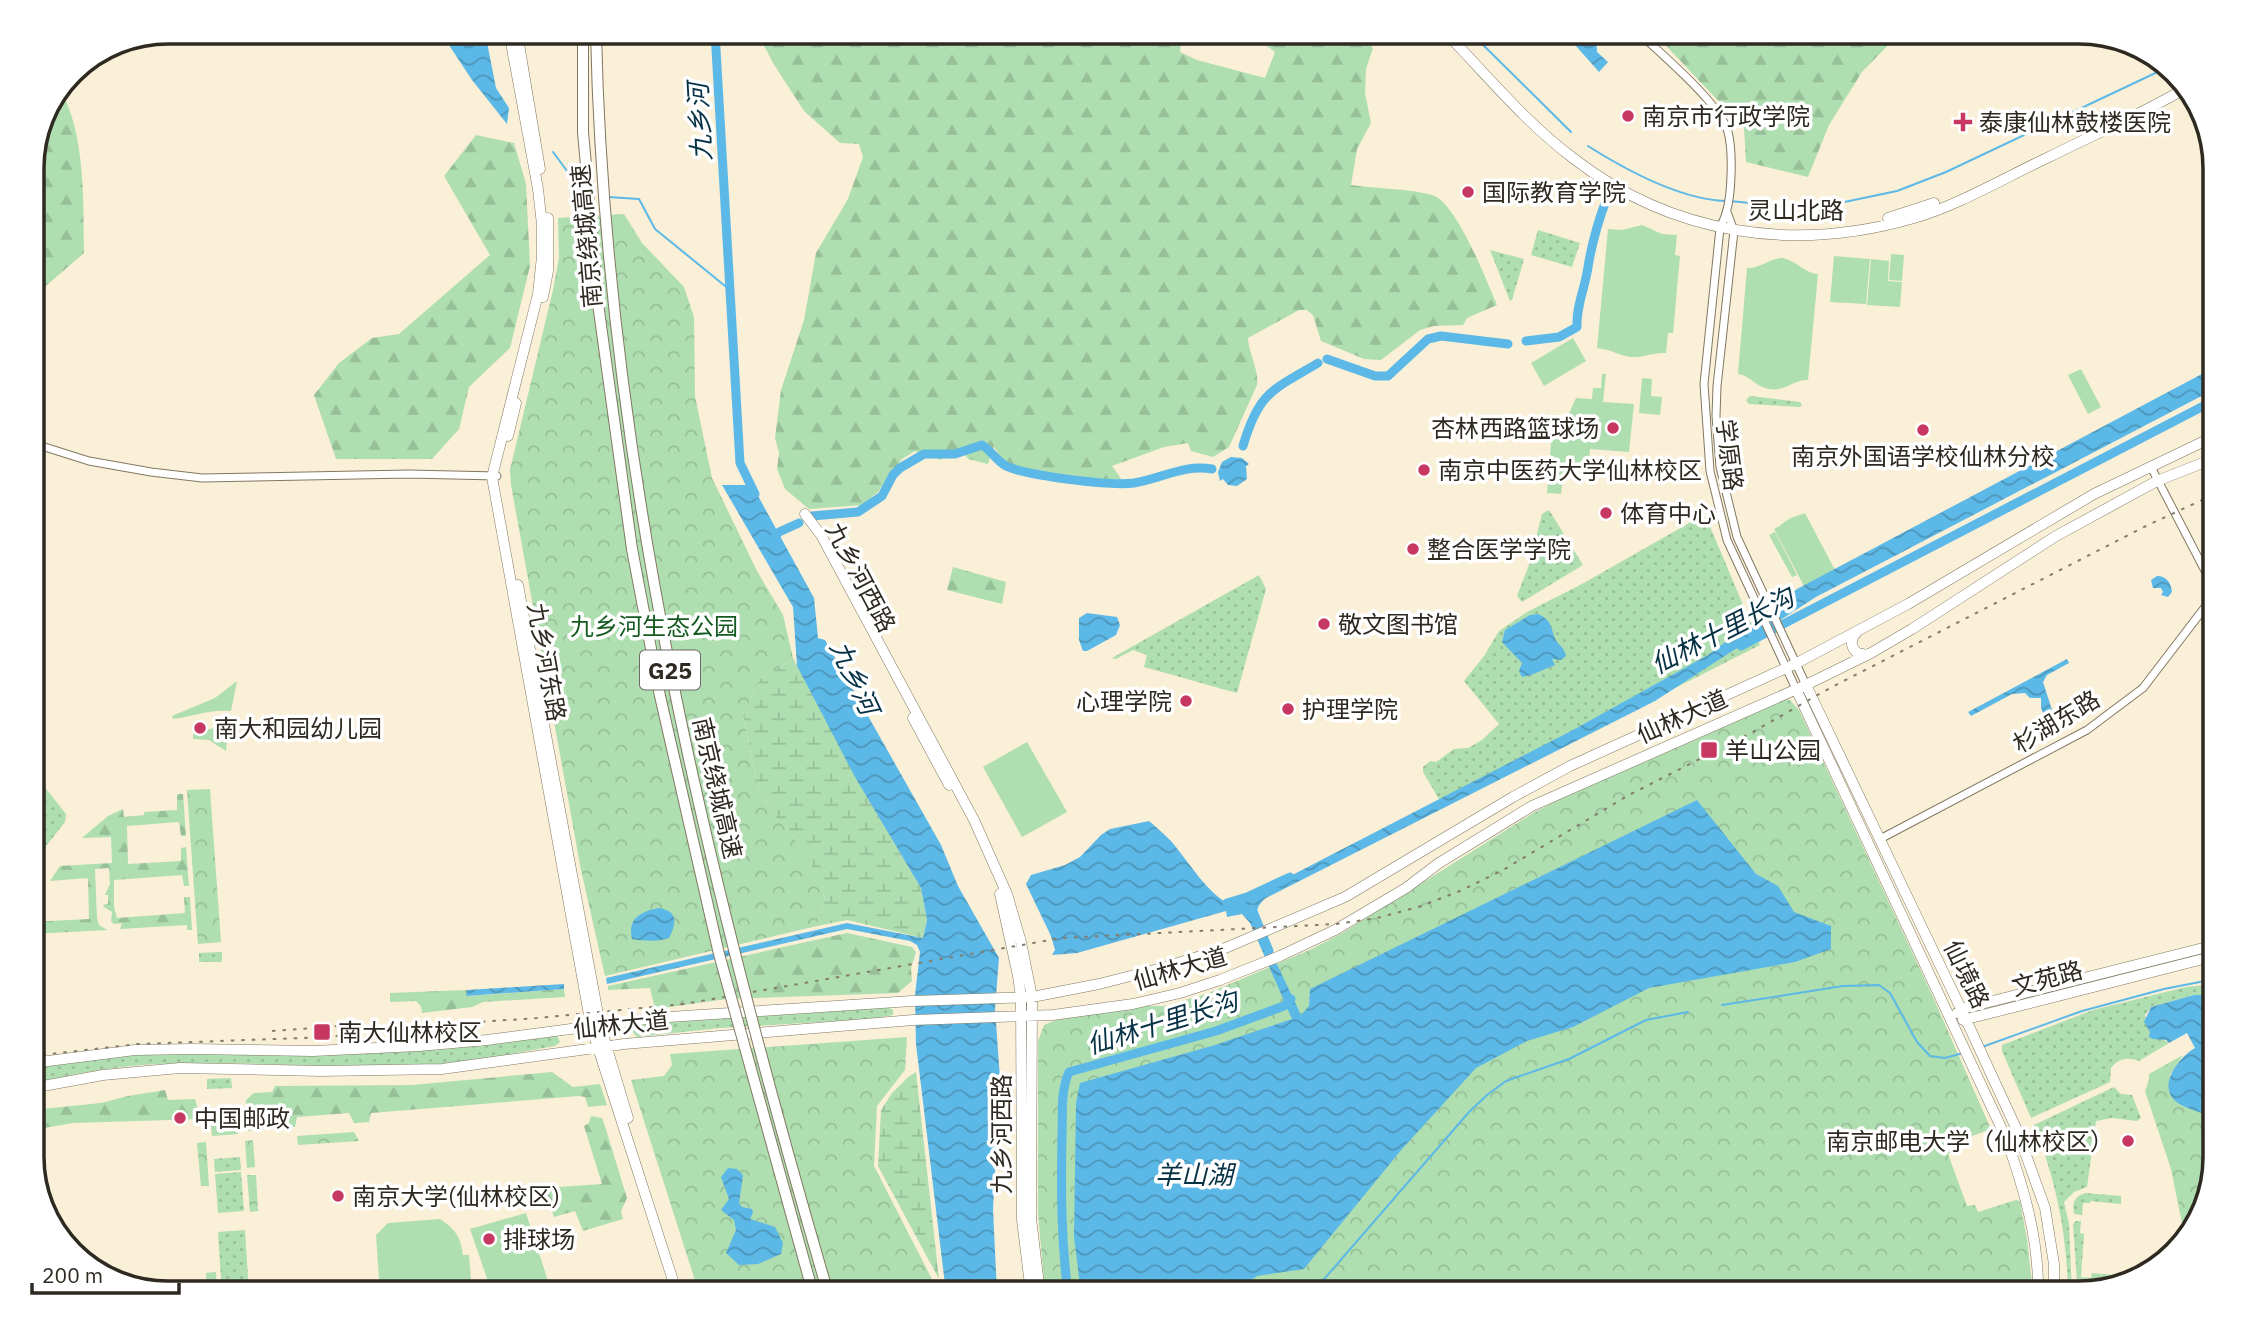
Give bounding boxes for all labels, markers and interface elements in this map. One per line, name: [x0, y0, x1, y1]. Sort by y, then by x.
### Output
water label: 九乡河: [680, 77, 718, 162]
place label: 南京市行政学院: [1642, 100, 1810, 132]
place label: 泰康仙林鼓楼医院: [1979, 106, 2171, 138]
marker: 南京市行政学院: [1620, 108, 1636, 124]
marker: 泰康仙林鼓楼医院: [1953, 112, 1973, 132]
street label: 南京绕城高速: [564, 163, 608, 309]
place label: 国际教育学院: [1482, 176, 1626, 208]
marker: 国际教育学院: [1460, 184, 1476, 200]
street label: 灵山北路: [1748, 194, 1844, 226]
place label: 杏林西路篮球场: [1431, 412, 1599, 444]
street label: 学原路: [1710, 417, 1750, 493]
marker: 杏林西路篮球场: [1605, 420, 1621, 436]
marker: 南京外国语学校仙林分校: [1915, 422, 1931, 438]
place label: 南京外国语学校仙林分校: [1791, 440, 2055, 472]
place label: 南京中医药大学仙林校区: [1438, 454, 1702, 486]
marker: 南京中医药大学仙林校区: [1416, 462, 1432, 478]
place label: 体育中心: [1620, 497, 1716, 529]
marker: 体育中心: [1598, 505, 1614, 521]
street label: 九乡河西路: [819, 517, 903, 637]
place label: 整合医学学院: [1427, 533, 1571, 565]
marker: 整合医学学院: [1405, 541, 1421, 557]
water label: 仙林十里长沟: [1645, 578, 1802, 681]
street label: 九乡河东路: [521, 600, 573, 724]
place label: 敬文图书馆: [1338, 608, 1458, 640]
park label: 九乡河生态公园: [570, 610, 738, 642]
marker: 敬文图书馆: [1316, 616, 1332, 632]
water label: 九乡河: [823, 634, 889, 724]
road number: G25: [640, 650, 700, 690]
street label: 仙林大道: [1632, 682, 1732, 750]
street label: 杉湖东路: [2007, 683, 2105, 759]
place label: 心理学院: [1076, 685, 1172, 717]
marker: 心理学院: [1178, 693, 1194, 709]
place label: 护理学院: [1302, 693, 1398, 725]
marker: 护理学院: [1280, 701, 1296, 717]
place label: 南大和园幼儿园: [214, 712, 382, 744]
street label: 南京绕城高速: [686, 714, 750, 862]
marker: 南大和园幼儿园: [192, 720, 208, 736]
place label: 羊山公园: [1725, 734, 1821, 766]
marker: 羊山公园: [1699, 740, 1719, 760]
street label: 仙境路: [1937, 935, 1997, 1013]
street label: 仙林大道: [1129, 939, 1231, 997]
street label: 文苑路: [2008, 953, 2086, 1003]
water label: 仙林十里长沟: [1082, 982, 1244, 1061]
street label: 仙林大道: [572, 1003, 670, 1045]
place label: 南大仙林校区: [338, 1016, 482, 1048]
marker: 南大仙林校区: [312, 1022, 332, 1042]
street label: 九乡河西路: [985, 1074, 1017, 1194]
place label: 中国邮政: [194, 1102, 290, 1134]
marker: 中国邮政: [172, 1110, 188, 1126]
place label: 南京邮电大学（仙林校区）: [1826, 1125, 2114, 1157]
marker: 南京邮电大学（仙林校区）: [2120, 1133, 2136, 1149]
water label: 羊山湖: [1155, 1157, 1237, 1191]
place label: 南京大学(仙林校区): [352, 1180, 560, 1212]
marker: 南京大学(仙林校区): [330, 1188, 346, 1204]
place label: 排球场: [503, 1223, 575, 1255]
marker: 排球场: [481, 1231, 497, 1247]
scale bar: [32, 1252, 178, 1296]
text: 200 m: [42, 1261, 103, 1289]

